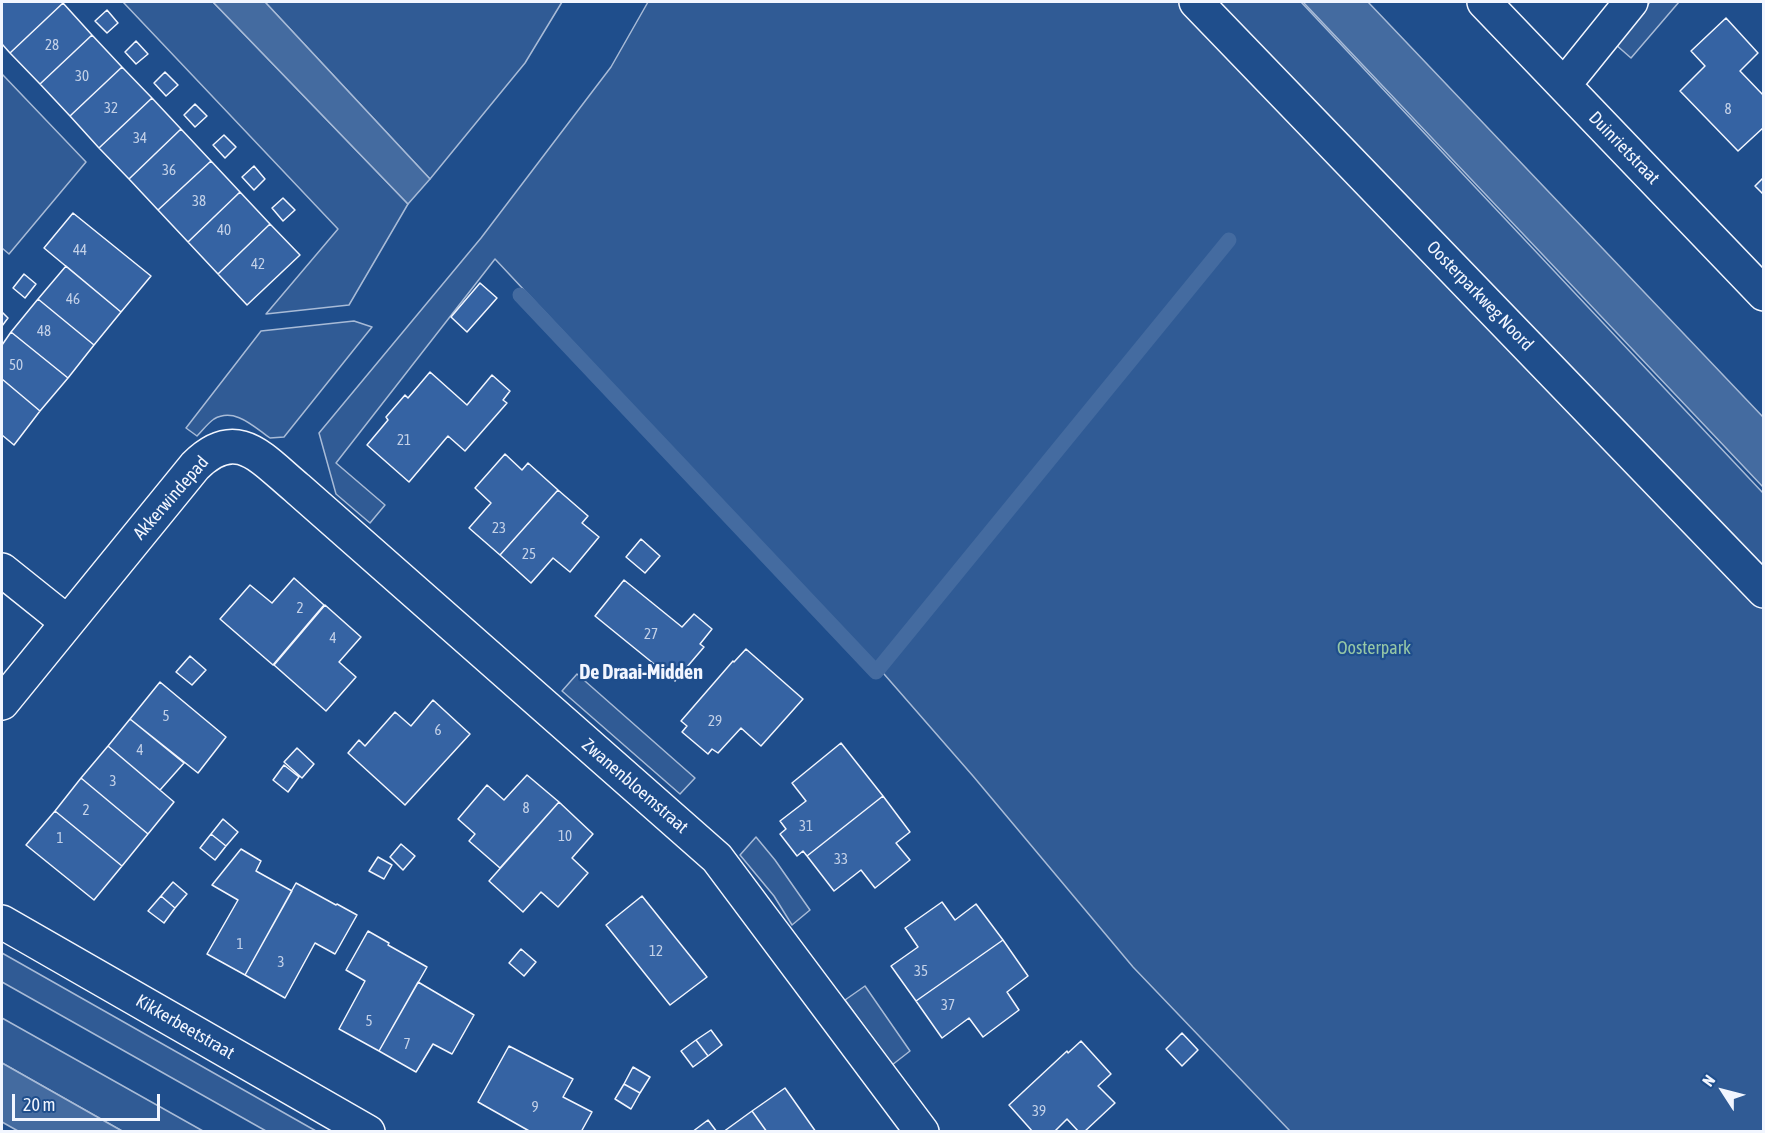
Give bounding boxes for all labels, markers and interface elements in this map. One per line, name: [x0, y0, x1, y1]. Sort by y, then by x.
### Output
house number: 28: [45, 36, 59, 54]
house number: 30: [75, 67, 89, 85]
house number: 32: [104, 99, 118, 117]
house number: 8: [1724, 100, 1732, 118]
street label: Duinrietstraat: [1584, 107, 1664, 189]
house number: 34: [133, 129, 147, 147]
house number: 36: [162, 161, 176, 179]
house number: 38: [192, 192, 206, 210]
house number: 40: [217, 221, 231, 239]
street label: Oosterparkweg Noord: [1422, 237, 1538, 355]
house number: 44: [73, 241, 87, 259]
house number: 42: [251, 255, 265, 273]
house number: 46: [66, 290, 80, 308]
house number: 48: [37, 322, 51, 340]
house number: 50: [9, 356, 23, 374]
house number: 21: [397, 431, 411, 449]
street label: Akkerwindepad: [129, 452, 213, 544]
house number: 23: [492, 519, 506, 537]
house number: 25: [522, 545, 536, 563]
house number: 2: [296, 599, 304, 617]
house number: 27: [644, 625, 658, 643]
house number: 4: [329, 629, 337, 647]
park label: Oosterpark: [1337, 637, 1411, 659]
district label: De Draai-Midden: [579, 661, 703, 685]
house number: 5: [162, 707, 170, 725]
house number: 29: [708, 712, 722, 730]
house number: 6: [434, 721, 442, 739]
street label: Zwanenbloemstraat: [577, 734, 693, 838]
house number: 4: [136, 741, 144, 759]
house number: 3: [109, 772, 117, 790]
house number: 8: [522, 799, 530, 817]
house number: 2: [82, 801, 90, 819]
house number: 31: [799, 817, 813, 835]
house number: 10: [558, 827, 572, 845]
house number: 1: [56, 829, 64, 847]
house number: 33: [834, 850, 848, 868]
house number: 1: [236, 935, 244, 953]
house number: 12: [649, 942, 663, 960]
house number: 3: [277, 953, 285, 971]
house number: 35: [914, 962, 928, 980]
street label: Kikkerbeetstraat: [132, 990, 238, 1064]
house number: 37: [941, 996, 955, 1014]
house number: 5: [365, 1012, 373, 1030]
house number: 7: [403, 1035, 411, 1053]
north arrow: [1693, 1061, 1753, 1121]
text: N: [1698, 1071, 1718, 1090]
scale bar: [15, 1082, 164, 1120]
text: 20 m: [23, 1094, 55, 1115]
house number: 9: [531, 1098, 539, 1116]
house number: 39: [1032, 1102, 1046, 1120]

